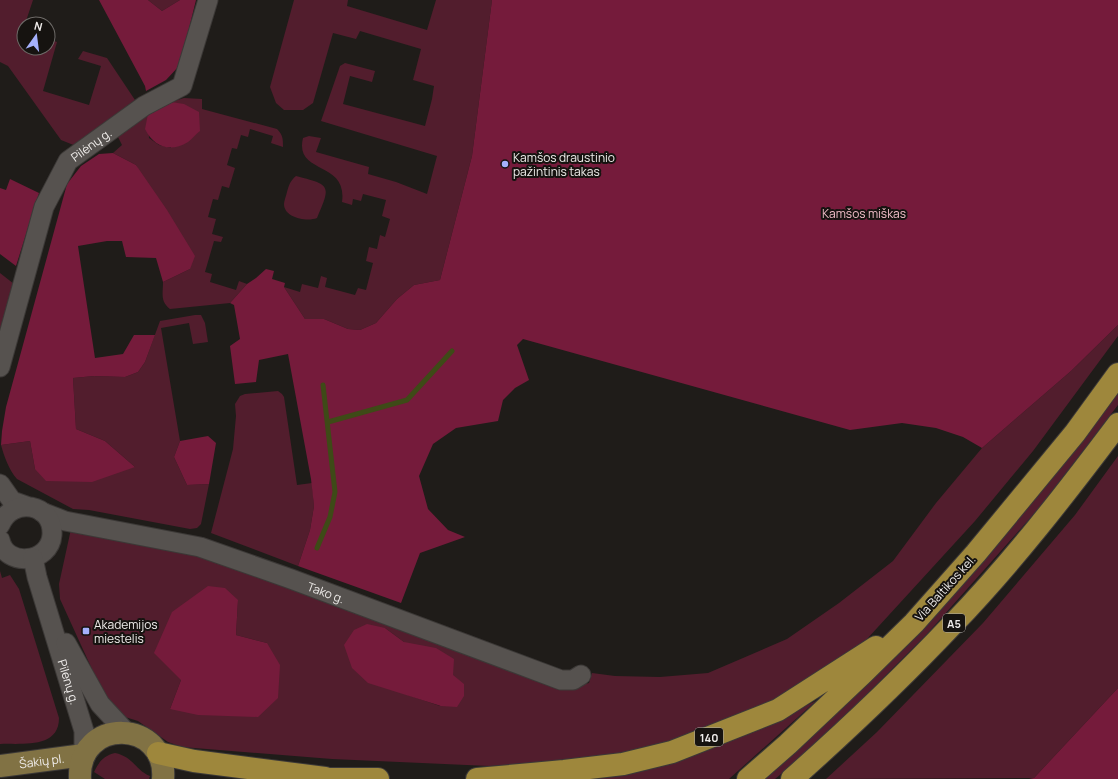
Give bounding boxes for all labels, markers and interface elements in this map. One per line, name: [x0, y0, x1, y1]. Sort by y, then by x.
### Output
north arrow: [16, 16, 56, 56]
text: N: [33, 18, 44, 34]
street label: Pilėnų g.: [67, 124, 115, 165]
place label: Kamšos draustinio pažintinis takas: [513, 149, 615, 180]
marker: Kamšos draustinio pažintinis takas: [500, 159, 510, 169]
park label: Kamšos miškas: [822, 205, 906, 222]
street label: Via Baltikos kel.: [911, 551, 979, 625]
street label: Tako g.: [305, 577, 347, 607]
road number: A5: [943, 614, 965, 632]
place label: Akademijos miestelis: [94, 616, 158, 647]
marker: Akademijos miestelis: [81, 626, 91, 636]
street label: Pilėnų g.: [54, 657, 84, 707]
road number: 140: [695, 728, 723, 746]
street label: Šakių pl.: [18, 749, 65, 772]

